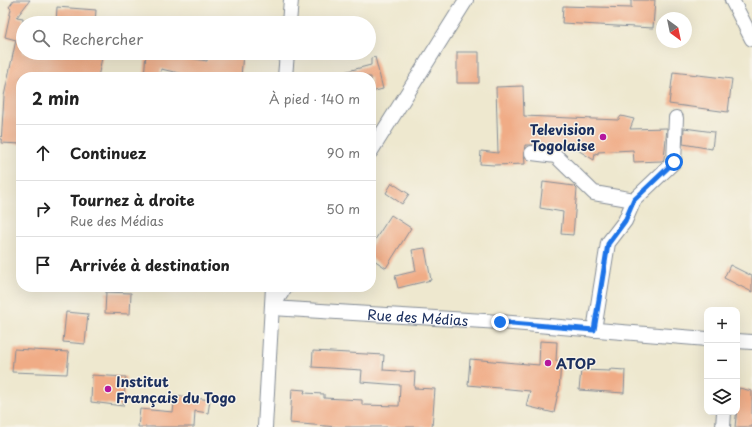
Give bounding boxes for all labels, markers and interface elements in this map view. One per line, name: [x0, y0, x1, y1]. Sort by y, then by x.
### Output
north arrow: [656, 12, 692, 48]
search box: [16, 16, 376, 60]
icon: search: [30, 27, 52, 49]
text: Rechercher: [62, 27, 143, 50]
text: 2 min: [32, 85, 79, 111]
text: À pied · 140 m: [269, 89, 360, 108]
place label: Television Togolaise: [530, 119, 595, 156]
marker: Television Togolaise: [598, 132, 608, 142]
text: Continuez: [70, 141, 146, 164]
icon: ahead: [32, 142, 54, 164]
text: 90 m: [327, 143, 360, 162]
route start: [665, 153, 683, 171]
text: Tournez à droite: [70, 188, 195, 211]
icon: right: [32, 198, 54, 220]
text: 50 m: [326, 199, 360, 218]
text: Rue des Médias: [70, 211, 164, 230]
text: Arrivée à destination: [70, 253, 230, 276]
icon: arrive: [32, 254, 54, 276]
street label: Rue des Médias: [367, 303, 469, 331]
map controls: [704, 307, 740, 415]
button: +: [704, 307, 740, 343]
route end: [491, 313, 509, 331]
button: −: [704, 343, 740, 379]
place label: ATOP: [556, 353, 596, 374]
marker: ATOP: [543, 358, 553, 368]
place label: Institut Français du Togo: [116, 371, 236, 408]
button: layers: [704, 379, 740, 415]
marker: Institut Français du Togo: [103, 384, 113, 394]

